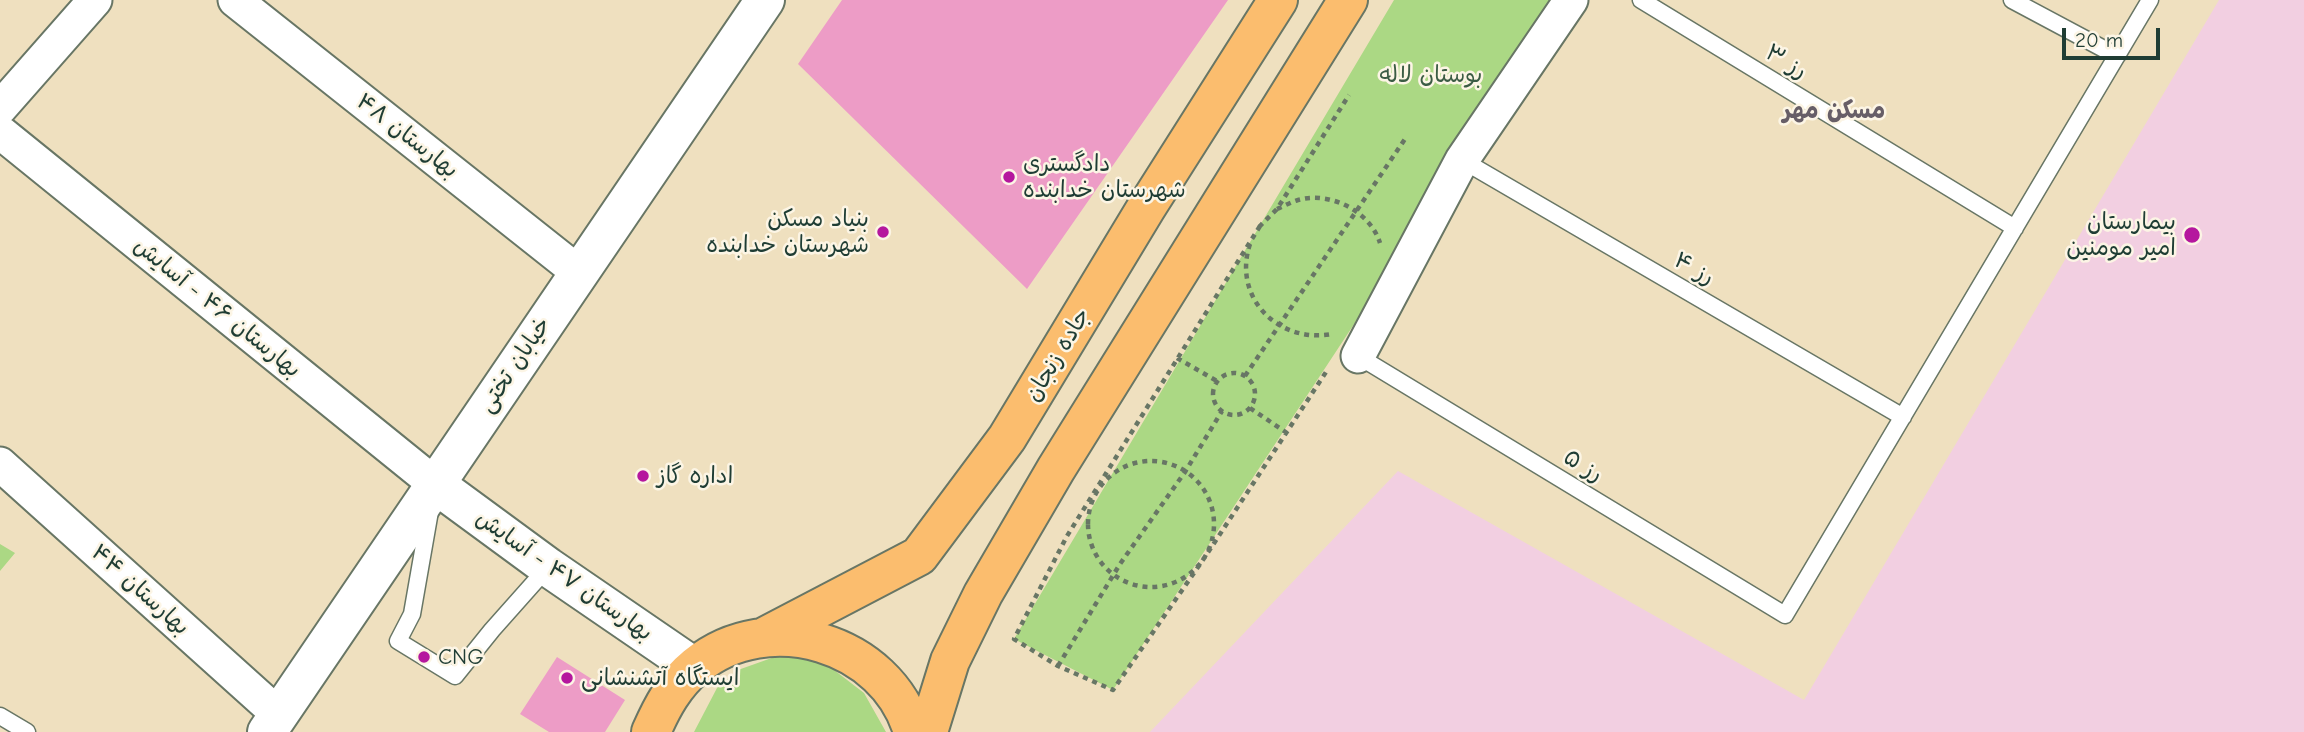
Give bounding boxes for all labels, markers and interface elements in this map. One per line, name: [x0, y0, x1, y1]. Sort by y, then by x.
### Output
scale bar: [2066, 14, 2164, 58]
text: 20 m: [2075, 28, 2123, 52]
street label: رز ۳: [1760, 39, 1812, 85]
park label: بوستان لاله: [1380, 61, 1482, 89]
street label: بهارستان ۴۸: [351, 88, 463, 184]
district label: مسکن مهر: [1783, 97, 1885, 125]
place label: دادگستری شهرستان خدابنده: [1023, 150, 1186, 204]
marker: دادگستری شهرستان خدابنده: [1001, 169, 1017, 185]
place label: بنیاد مسکن شهرستان خدابنده: [706, 205, 869, 259]
place label: بیمارستان امیر مومنین: [2066, 208, 2176, 262]
marker: بنیاد مسکن شهرستان خدابنده: [875, 224, 891, 240]
marker: بیمارستان امیر مومنین: [2182, 225, 2202, 245]
street label: بهارستان ۴۶ - آسایش: [128, 232, 306, 384]
street label: رز ۴: [1669, 246, 1719, 292]
street label: جاده زنجان: [1019, 303, 1097, 407]
street label: خیابان تختی: [473, 312, 557, 418]
street label: رز ۵: [1558, 444, 1608, 488]
place label: اداره گاز: [657, 462, 733, 490]
marker: اداره گاز: [635, 468, 651, 484]
street label: بهارستان ۴۷ - آسایش: [470, 505, 658, 647]
street label: بهارستان ۴۴: [85, 539, 195, 641]
place label: CNG: [438, 643, 484, 671]
marker: CNG: [416, 649, 432, 665]
place label: ایستگاه آتشنشانی: [581, 664, 739, 692]
marker: ایستگاه آتشنشانی: [559, 670, 575, 686]

